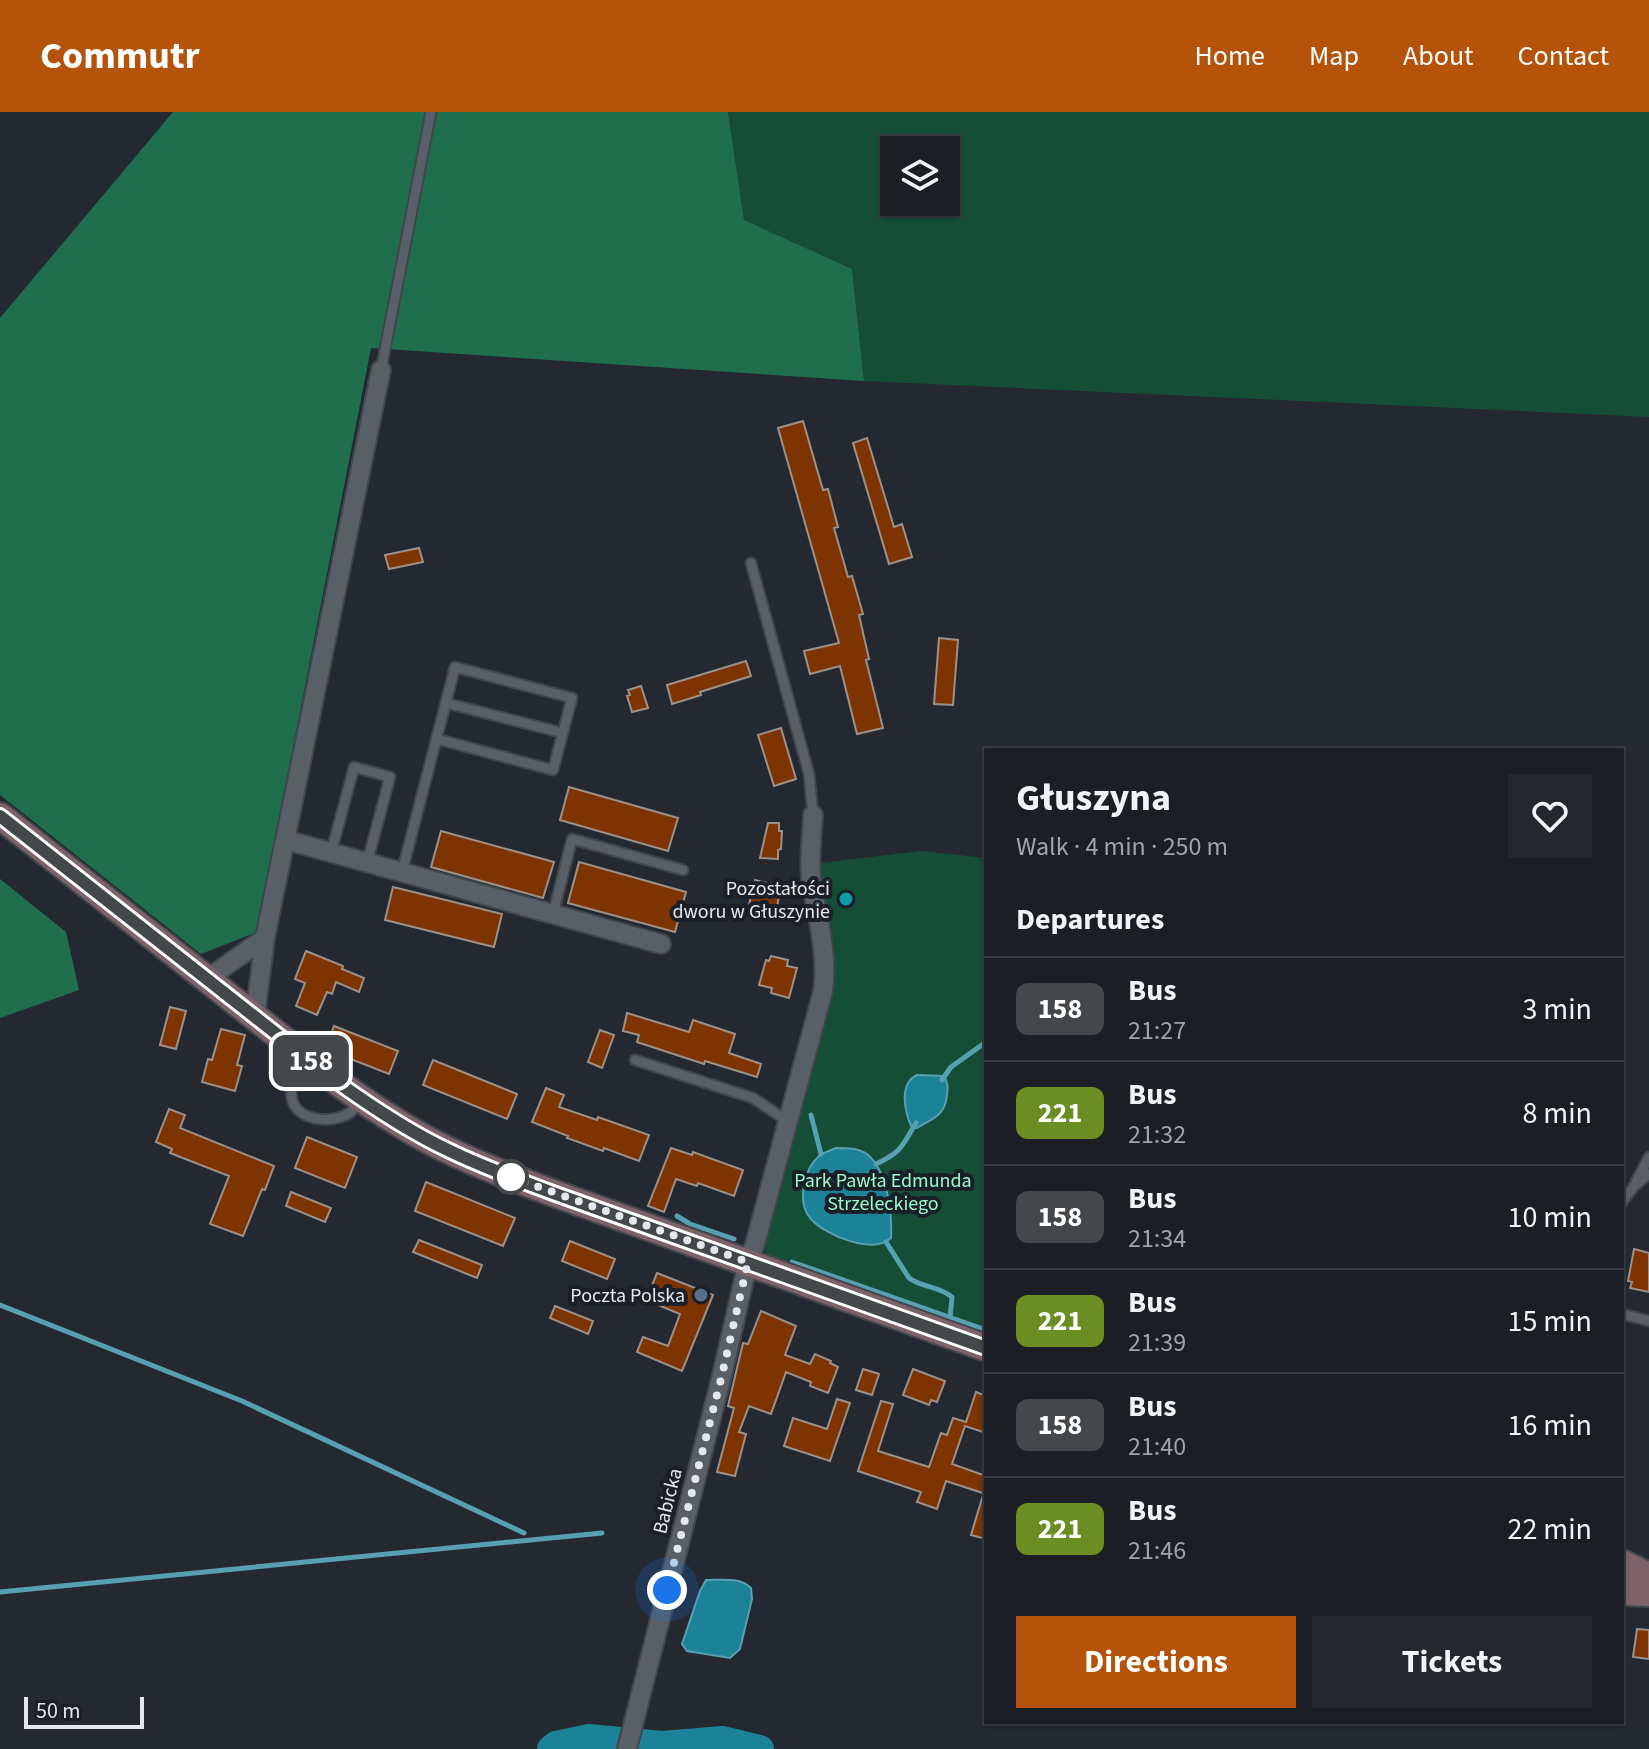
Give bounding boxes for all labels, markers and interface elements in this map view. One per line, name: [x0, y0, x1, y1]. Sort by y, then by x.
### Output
text: Commutr: [40, 29, 200, 83]
text: Home: [1194, 36, 1265, 76]
text: Map: [1309, 36, 1359, 76]
text: About: [1403, 36, 1474, 76]
text: Contact: [1518, 36, 1609, 76]
map controls: [880, 136, 960, 216]
button: layers: [880, 136, 960, 216]
text: Głuszyna: [1016, 771, 1171, 825]
button: heart: [1508, 774, 1592, 858]
text: Walk · 4 min · 250 m: [1016, 828, 1228, 865]
place label: Pozostałości dworu w Głuszynie: [672, 875, 830, 926]
marker: Pozostałości dworu w Głuszynie: [837, 890, 855, 908]
text: Departures: [1016, 898, 1164, 941]
text: Bus: [1128, 969, 1176, 1012]
text: 3 min: [1522, 988, 1592, 1031]
text: 158: [1038, 989, 1082, 1029]
text: 21:27: [1128, 1012, 1186, 1049]
line badge: 158: [265, 1035, 357, 1087]
text: 158: [289, 1041, 333, 1081]
text: Bus: [1128, 1073, 1176, 1116]
text: 8 min: [1522, 1092, 1592, 1135]
text: 221: [1038, 1093, 1082, 1133]
text: 21:32: [1128, 1116, 1186, 1153]
unlabelled marker: [494, 1160, 528, 1194]
park label: Park Pawła Edmunda Strzeleckiego: [794, 1167, 972, 1218]
text: Bus: [1128, 1177, 1176, 1220]
text: 10 min: [1508, 1196, 1592, 1239]
text: 158: [1038, 1197, 1082, 1237]
text: 21:34: [1128, 1220, 1186, 1257]
text: Bus: [1128, 1281, 1176, 1324]
place label: Poczta Polska: [570, 1282, 685, 1310]
marker: Poczta Polska: [692, 1286, 710, 1304]
text: 15 min: [1508, 1300, 1592, 1343]
text: 221: [1038, 1301, 1082, 1341]
text: 21:39: [1128, 1324, 1186, 1361]
text: Bus: [1128, 1385, 1176, 1428]
text: 16 min: [1508, 1404, 1592, 1447]
text: 158: [1038, 1405, 1082, 1445]
text: 21:40: [1128, 1428, 1186, 1465]
street label: Babicka: [646, 1465, 690, 1537]
text: Bus: [1128, 1489, 1176, 1532]
text: 22 min: [1508, 1508, 1592, 1551]
text: 221: [1038, 1509, 1082, 1549]
text: 21:46: [1128, 1532, 1186, 1569]
your location: [647, 1570, 687, 1610]
button: Directions: [1016, 1616, 1296, 1708]
button: Tickets: [1312, 1616, 1592, 1708]
scale bar: [24, 1693, 144, 1729]
text: 50 m: [36, 1695, 81, 1727]

